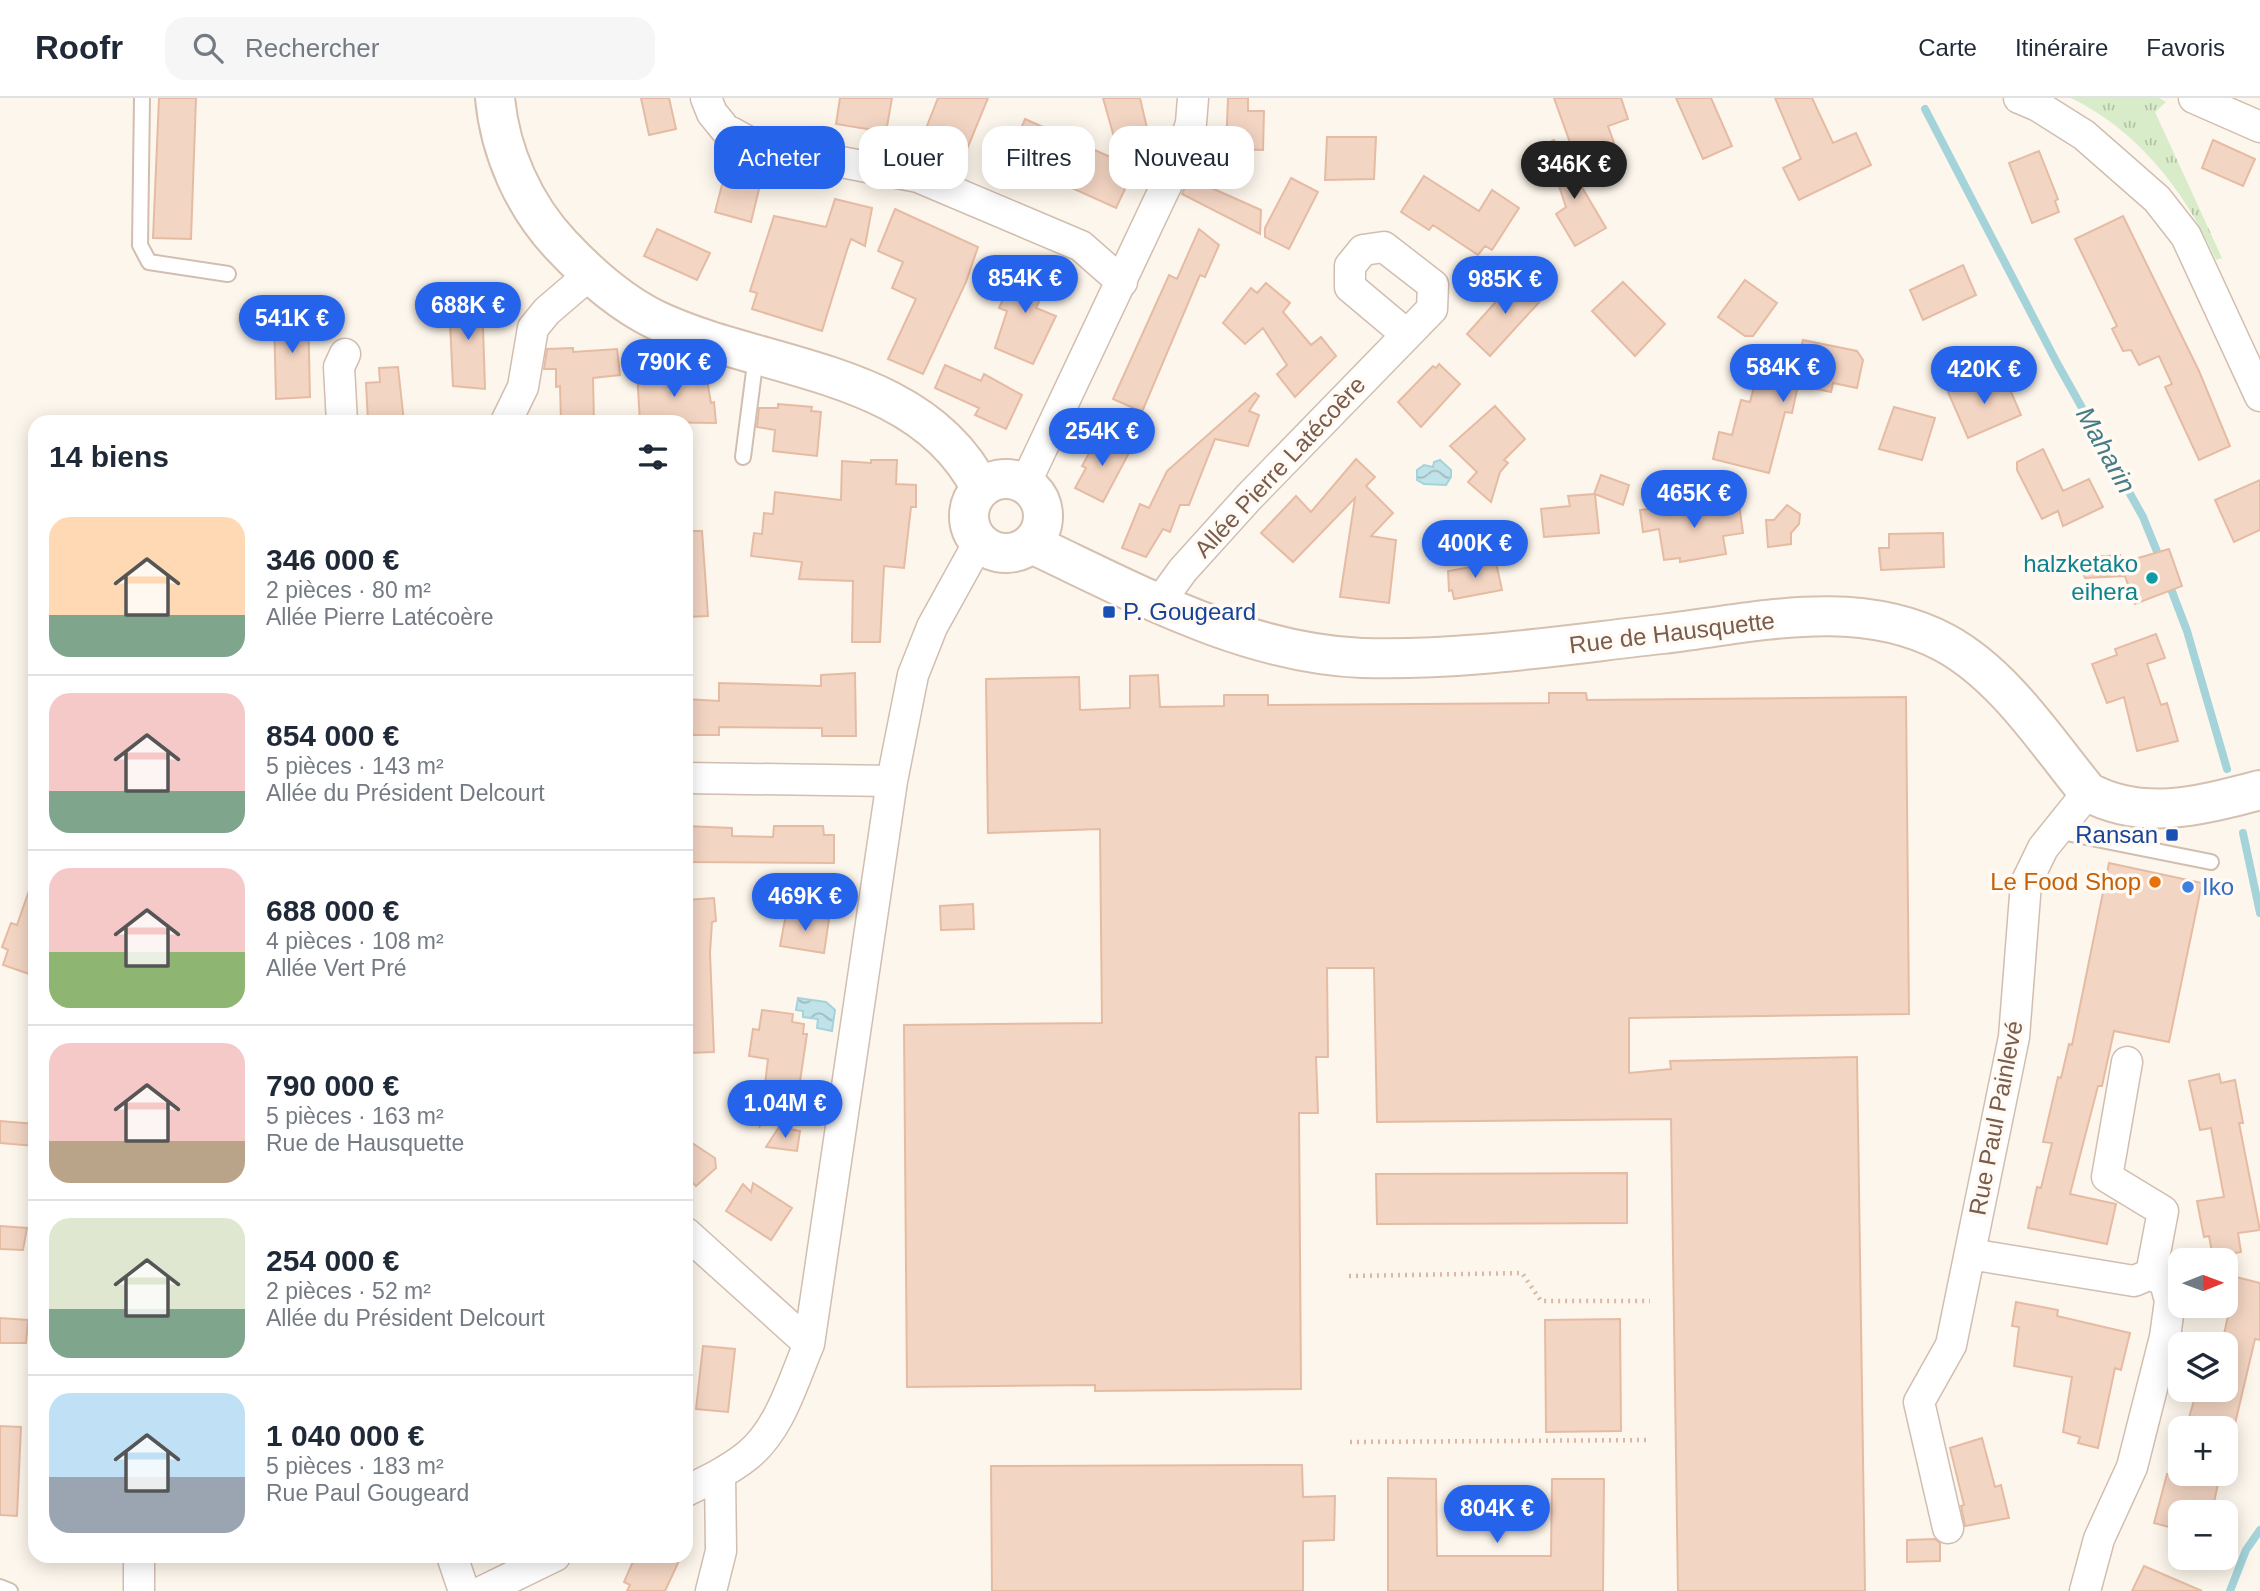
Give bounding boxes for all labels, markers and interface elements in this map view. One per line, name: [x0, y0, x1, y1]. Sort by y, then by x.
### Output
search box: [165, 17, 655, 80]
text: Roofr: [35, 29, 123, 66]
icon: search: [189, 29, 227, 67]
text: Rechercher: [245, 33, 379, 63]
text: Carte: [1918, 34, 1977, 61]
text: Itinéraire: [2015, 34, 2108, 61]
text: Favoris: [2146, 34, 2225, 61]
chip: Acheter: [714, 126, 845, 189]
chip: Louer: [859, 126, 968, 189]
chip: Filtres: [982, 126, 1095, 189]
chip: Nouveau: [1109, 126, 1254, 189]
pin: 346K €: [1517, 141, 1631, 201]
text: 346K €: [1537, 151, 1611, 177]
pin: 854K €: [968, 256, 1082, 315]
pin: 985K €: [1448, 256, 1562, 316]
text: 854K €: [988, 265, 1062, 291]
text: 985K €: [1468, 266, 1542, 292]
pin: 688K €: [411, 282, 525, 342]
text: 688K €: [431, 292, 505, 318]
pin: 541K €: [235, 296, 349, 355]
text: 541K €: [255, 305, 329, 331]
pin: 790K €: [617, 340, 731, 399]
pin: 584K €: [1726, 344, 1840, 404]
pin: 420K €: [1927, 346, 2041, 406]
text: 790K €: [637, 349, 711, 375]
text: 584K €: [1746, 354, 1820, 380]
text: 420K €: [1947, 356, 2021, 382]
street label: Allée Pierre Latécoère: [1189, 371, 1370, 563]
water label: Maharin: [2070, 402, 2142, 498]
pin: 254K €: [1045, 408, 1159, 468]
text: 254K €: [1065, 418, 1139, 444]
icon: filters: [634, 438, 672, 476]
text: 14 biens: [49, 440, 169, 473]
pin: 465K €: [1637, 470, 1751, 530]
text: 465K €: [1657, 480, 1731, 506]
pin: 400K €: [1418, 520, 1532, 580]
text: 400K €: [1438, 530, 1512, 556]
text: 346 000 €: [266, 543, 399, 576]
icon: home: [105, 545, 189, 629]
place label: halzketako eihera: [2023, 550, 2139, 605]
marker: halzketako eihera: [2144, 570, 2160, 586]
text: 2 pièces · 80 m²: [266, 577, 431, 603]
place label: P. Gougeard: [1123, 598, 1256, 625]
text: Allée Pierre Latécoère: [266, 604, 494, 630]
marker: P. Gougeard: [1101, 604, 1117, 620]
street label: Rue de Hausquette: [1568, 607, 1776, 659]
text: 854 000 €: [266, 719, 399, 752]
icon: home: [105, 721, 189, 805]
text: 5 pièces · 143 m²: [266, 753, 444, 779]
text: Allée du Président Delcourt: [266, 780, 545, 806]
place label: Ransan: [2075, 821, 2158, 848]
marker: Ransan: [2164, 827, 2180, 843]
place label: Le Food Shop: [1990, 868, 2141, 895]
place label: Iko: [2202, 873, 2234, 900]
pin: 469K €: [748, 874, 862, 933]
marker: Le Food Shop: [2147, 874, 2163, 890]
marker: Iko: [2180, 879, 2196, 895]
text: 469K €: [768, 883, 842, 909]
text: 688 000 €: [266, 894, 399, 927]
icon: home: [105, 896, 189, 980]
text: 4 pièces · 108 m²: [266, 928, 444, 954]
text: Allée Vert Pré: [266, 955, 407, 981]
street label: Rue Paul Painlevé: [1963, 1018, 2028, 1217]
text: 790 000 €: [266, 1069, 399, 1102]
icon: home: [105, 1071, 189, 1155]
pin: 1.04M €: [720, 1080, 850, 1140]
text: 1.04M €: [743, 1090, 827, 1116]
text: 5 pièces · 163 m²: [266, 1103, 444, 1129]
text: Rue de Hausquette: [266, 1130, 464, 1156]
text: 254 000 €: [266, 1244, 399, 1277]
icon: home: [105, 1246, 189, 1330]
north arrow: [2168, 1248, 2238, 1318]
map controls: [2168, 1248, 2238, 1570]
text: 2 pièces · 52 m²: [266, 1278, 431, 1304]
text: Allée du Président Delcourt: [266, 1305, 545, 1331]
button: layers: [2168, 1332, 2238, 1402]
button: +: [2168, 1416, 2238, 1486]
text: 1 040 000 €: [266, 1419, 424, 1452]
icon: home: [105, 1421, 189, 1505]
text: 5 pièces · 183 m²: [266, 1453, 444, 1479]
text: Rue Paul Gougeard: [266, 1480, 469, 1506]
pin: 804K €: [1440, 1486, 1554, 1545]
text: 804K €: [1460, 1495, 1534, 1521]
button: −: [2168, 1500, 2238, 1570]

